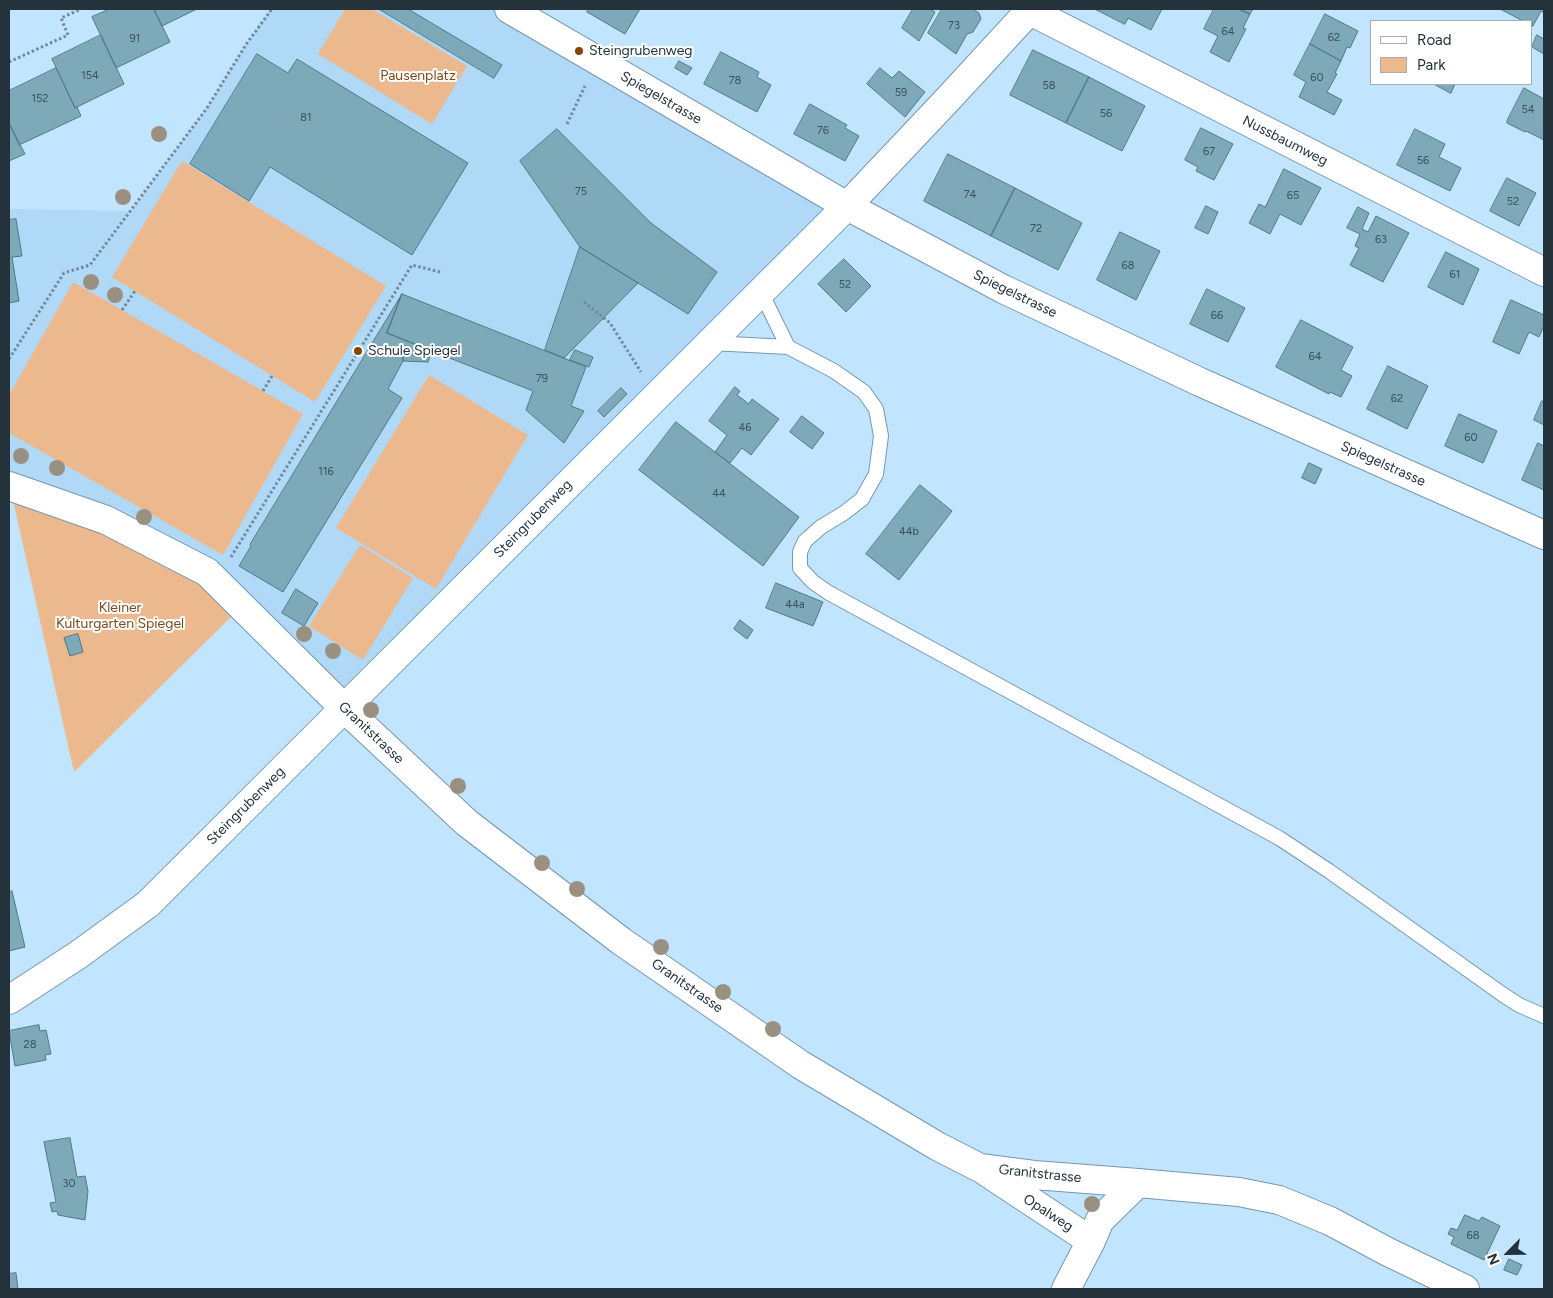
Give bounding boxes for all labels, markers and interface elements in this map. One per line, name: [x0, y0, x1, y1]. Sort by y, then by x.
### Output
house number: 73: [948, 19, 960, 33]
legend: [1370, 20, 1533, 85]
house number: 64: [1221, 25, 1235, 39]
house number: 62: [1328, 31, 1340, 45]
text: Road: [1417, 31, 1452, 49]
house number: 91: [130, 32, 140, 46]
place label: Steingrubenweg: [589, 43, 693, 59]
marker: Steingrubenweg: [573, 45, 585, 57]
text: Park: [1417, 56, 1446, 74]
park label: Pausenplatz: [380, 68, 456, 84]
street label: Spiegelstrasse: [617, 68, 705, 128]
house number: 154: [81, 69, 99, 83]
house number: 60: [1310, 71, 1324, 85]
house number: 78: [729, 74, 741, 88]
house number: 58: [1042, 79, 1056, 93]
house number: 59: [895, 86, 907, 100]
house number: 152: [31, 92, 49, 106]
house number: 54: [1521, 103, 1535, 117]
house number: 56: [1100, 107, 1112, 121]
house number: 81: [300, 111, 312, 125]
street label: Nussbaumweg: [1240, 112, 1330, 170]
house number: 76: [817, 124, 829, 138]
house number: 67: [1203, 145, 1215, 159]
house number: 56: [1417, 154, 1429, 168]
house number: 75: [575, 185, 587, 199]
house number: 74: [964, 188, 976, 202]
house number: 65: [1287, 189, 1299, 203]
house number: 52: [1507, 195, 1519, 209]
house number: 72: [1030, 222, 1042, 236]
house number: 63: [1375, 233, 1387, 247]
house number: 68: [1122, 259, 1134, 273]
street label: Spiegelstrasse: [970, 266, 1060, 322]
house number: 61: [1450, 268, 1460, 282]
house number: 52: [839, 278, 851, 292]
house number: 66: [1211, 309, 1223, 323]
place label: Schule Spiegel: [368, 343, 461, 359]
marker: Schule Spiegel: [352, 345, 364, 357]
house number: 64: [1308, 350, 1322, 364]
house number: 79: [536, 372, 548, 386]
house number: 62: [1391, 392, 1403, 406]
house number: 46: [738, 421, 752, 435]
house number: 60: [1464, 431, 1478, 445]
street label: Spiegelstrasse: [1338, 438, 1428, 490]
house number: 116: [318, 465, 334, 479]
street label: Steingrubenweg: [490, 476, 576, 562]
house number: 44: [712, 487, 726, 501]
house number: 44b: [899, 525, 919, 539]
house number: 44a: [785, 598, 805, 612]
park label: Kleiner Kulturgarten Spiegel: [56, 600, 184, 632]
street label: Granitstrasse: [335, 698, 407, 768]
street label: Steingrubenweg: [203, 763, 289, 849]
street label: Granitstrasse: [648, 955, 726, 1017]
house number: 28: [24, 1038, 36, 1052]
street label: Granitstrasse: [998, 1161, 1082, 1187]
house number: 30: [62, 1177, 76, 1191]
street label: Opalweg: [1020, 1191, 1076, 1235]
north arrow: [1483, 1228, 1533, 1278]
house number: 68: [1467, 1229, 1479, 1243]
text: N: [1484, 1251, 1504, 1267]

